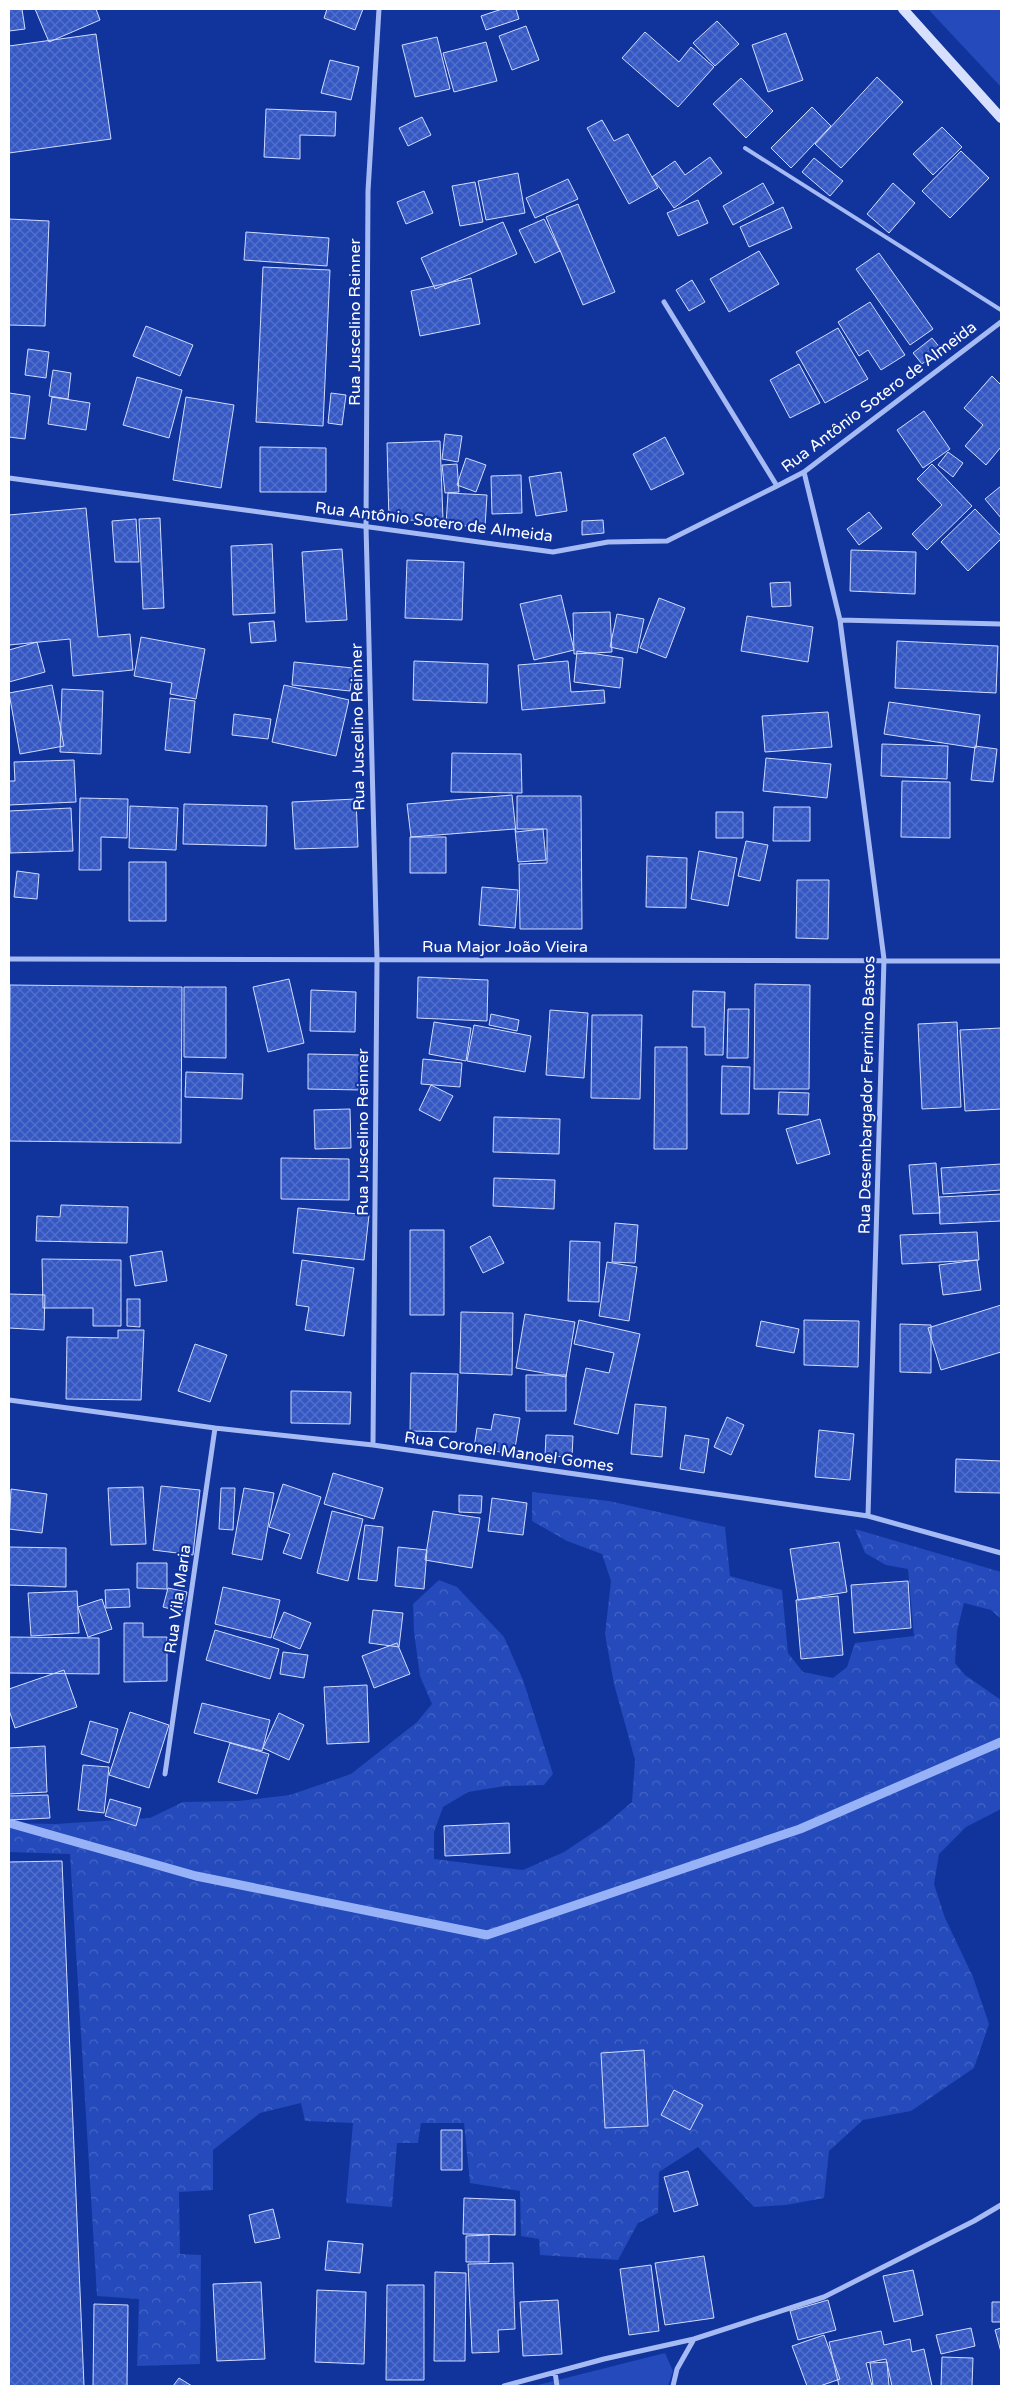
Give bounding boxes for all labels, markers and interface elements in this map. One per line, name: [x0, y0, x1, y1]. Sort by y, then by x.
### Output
street label: Rua Juscelino Reinner: [345, 237, 365, 406]
street label: Rua Antônio Sotero de Almeida: [777, 317, 981, 477]
street label: Rua Antônio Sotero de Almeida: [314, 497, 554, 547]
street label: Rua Juscelino Reinner: [347, 642, 369, 811]
street label: Rua Major João Vieira: [422, 937, 588, 957]
street label: Rua Desembargador Fermino Bastos: [855, 956, 879, 1234]
street label: Rua Juscelino Reinner: [353, 1047, 373, 1216]
street label: Rua Coronel Manoel Gomes: [403, 1427, 615, 1477]
street label: Rua Vila Maria: [160, 1543, 196, 1655]

